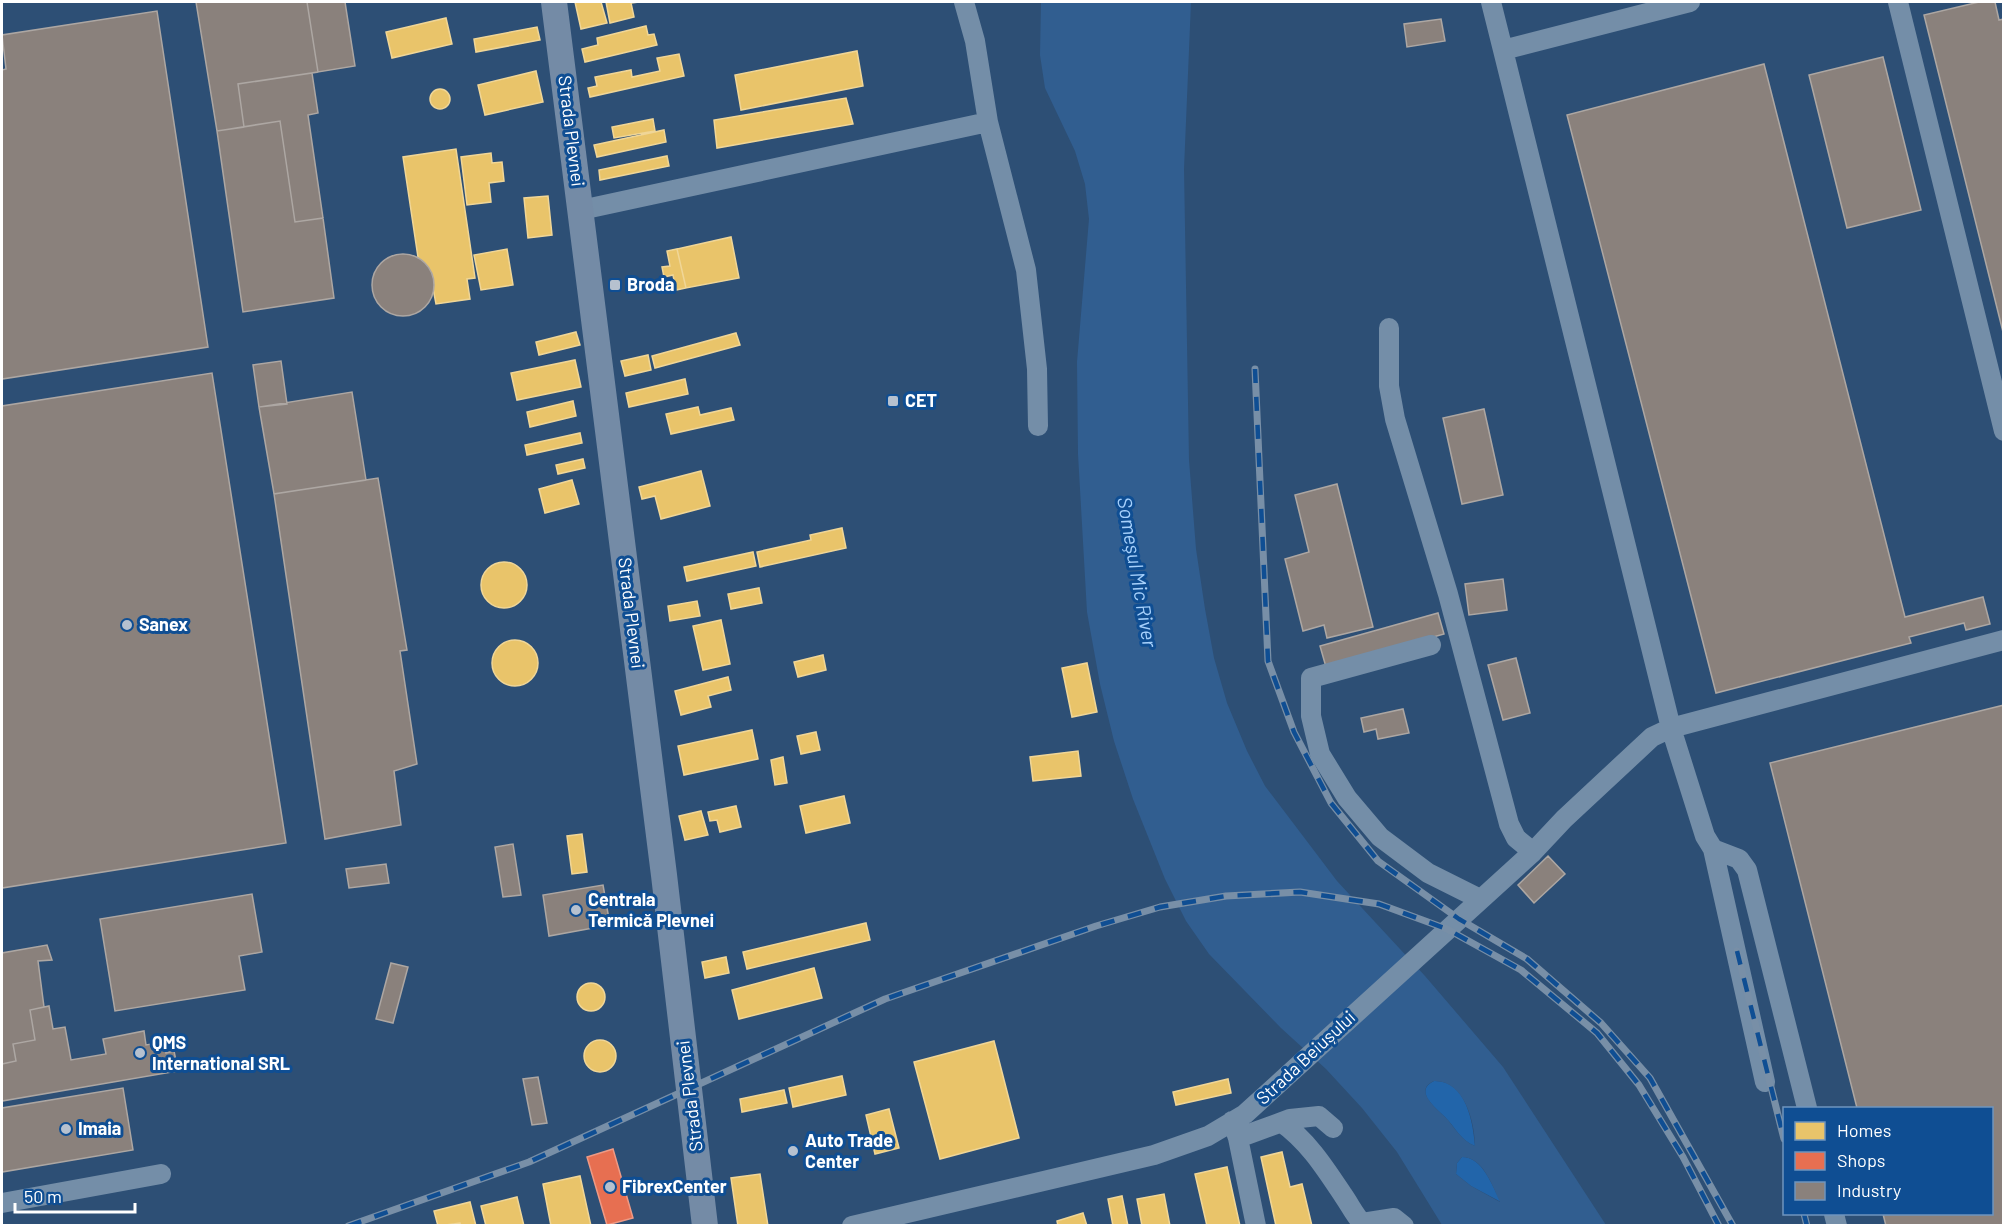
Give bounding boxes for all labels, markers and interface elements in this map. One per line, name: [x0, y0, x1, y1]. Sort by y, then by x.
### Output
street label: Strada Plevnei: [554, 74, 590, 188]
place label: Broda: [627, 273, 675, 295]
marker: Broda: [608, 278, 622, 292]
place label: CET: [905, 389, 937, 411]
marker: CET: [886, 394, 900, 408]
water label: Someşul Mic River: [1113, 495, 1163, 650]
street label: Strada Plevnei: [614, 556, 650, 670]
place label: Sanex: [139, 613, 188, 635]
marker: Sanex: [120, 618, 134, 632]
place label: Centrala Termică Plevnei: [588, 888, 714, 931]
marker: Centrala Termică Plevnei: [569, 903, 583, 917]
street label: Strada Beiușului: [1251, 1006, 1359, 1109]
place label: QMS International SRL: [152, 1031, 290, 1074]
street label: Strada Plevnei: [671, 1039, 707, 1153]
marker: QMS International SRL: [133, 1046, 147, 1060]
legend: [1783, 1107, 1993, 1215]
place label: Imaia: [78, 1117, 121, 1139]
text: Homes: [1837, 1119, 1891, 1141]
marker: Imaia: [59, 1122, 73, 1136]
place label: Auto Trade Center: [805, 1129, 893, 1172]
marker: Auto Trade Center: [786, 1144, 800, 1158]
text: Shops: [1837, 1149, 1886, 1171]
place label: FibrexCenter: [622, 1175, 727, 1197]
scale bar: [15, 1176, 135, 1214]
text: Industry: [1837, 1179, 1901, 1201]
marker: FibrexCenter: [603, 1180, 617, 1194]
text: 50 m: [24, 1185, 62, 1207]

